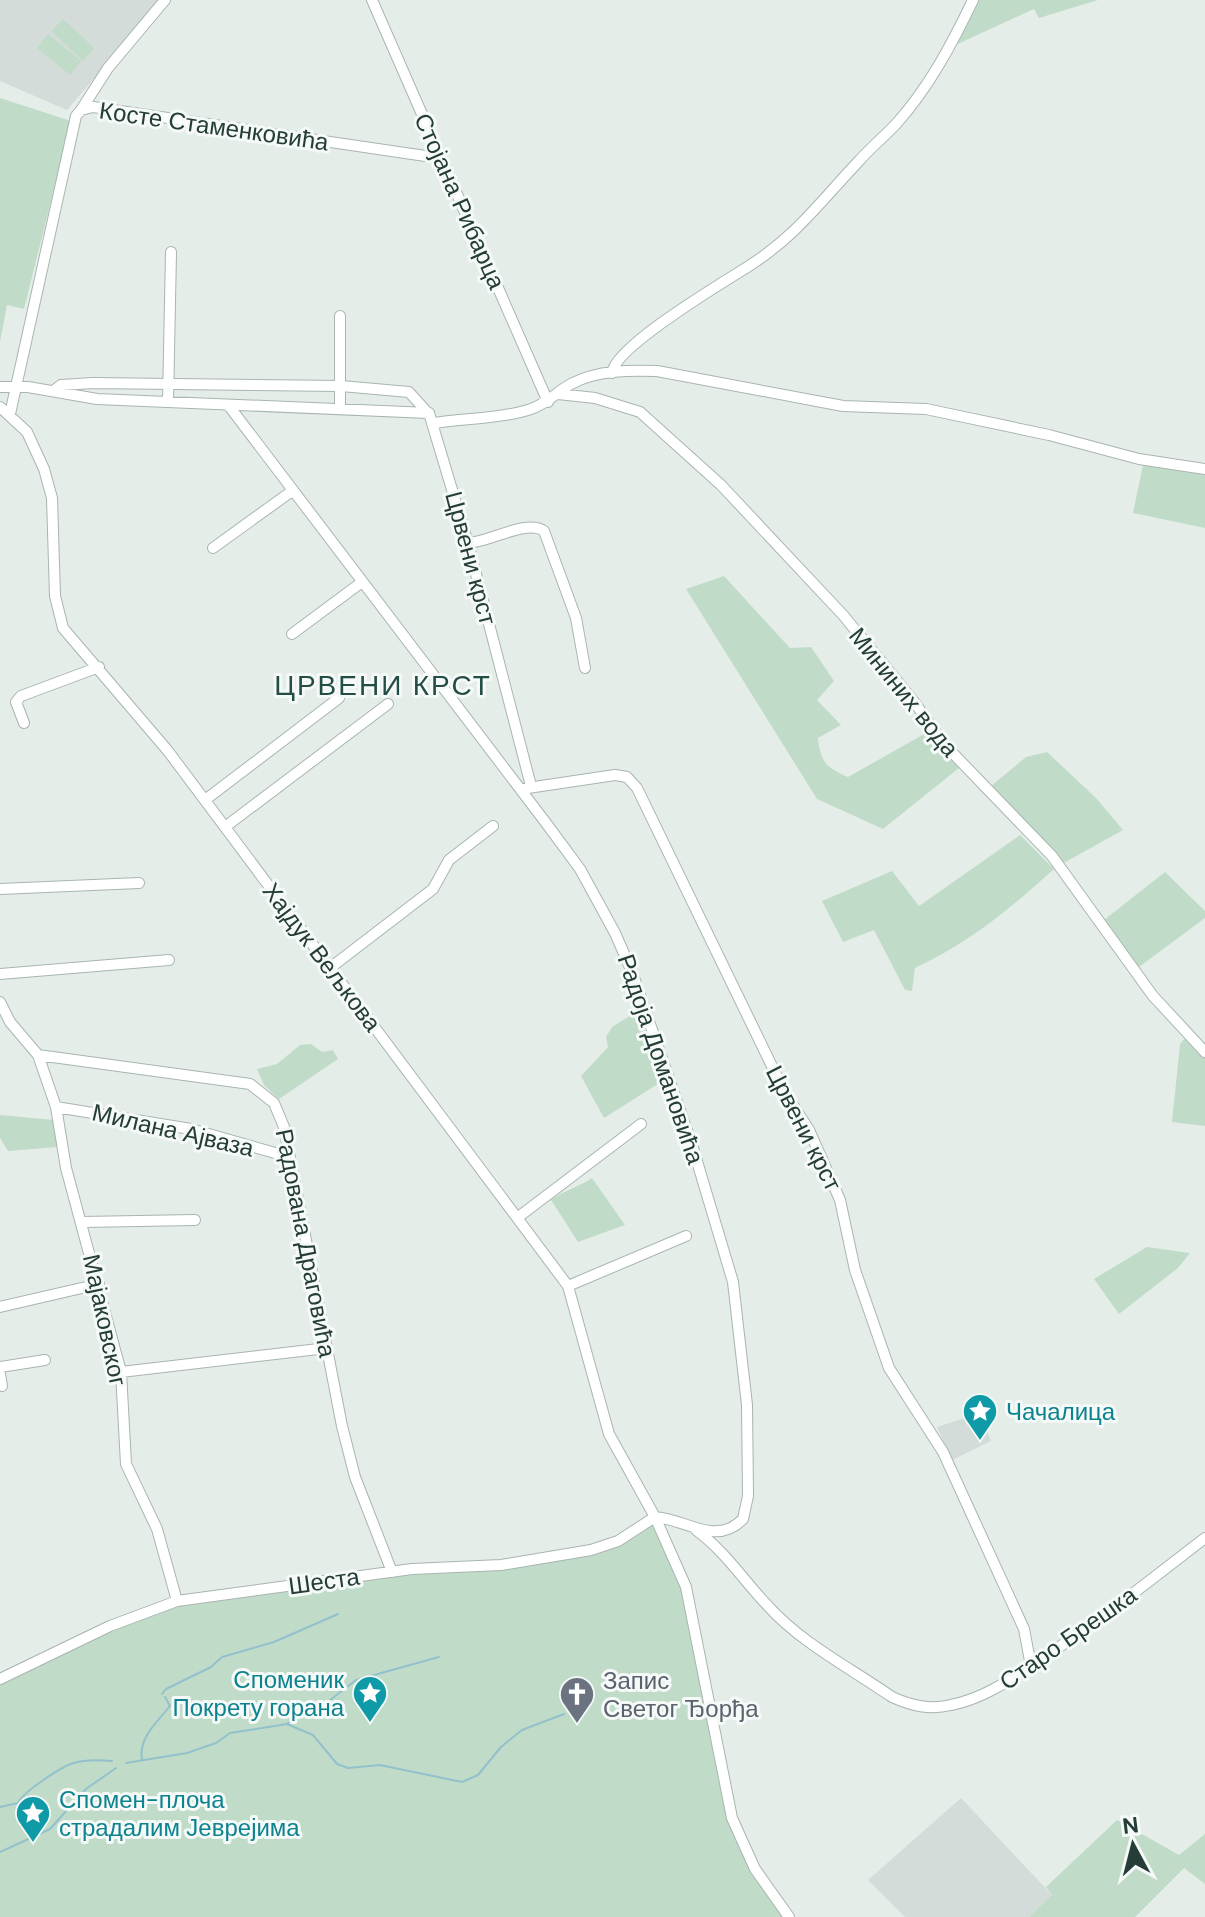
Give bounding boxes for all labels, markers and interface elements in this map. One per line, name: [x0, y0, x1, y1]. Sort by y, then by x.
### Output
street label: Косте Стаменковића: [97, 95, 331, 158]
street label: Стојана Рибарца: [407, 108, 513, 294]
street label: Црвени крст: [438, 488, 504, 628]
street label: Мининих вода: [842, 621, 966, 764]
district label: ЦРВЕНИ КРСТ: [274, 667, 492, 704]
street label: Хајдук Вељкова: [256, 876, 389, 1038]
street label: Радоја Домановића: [611, 950, 712, 1169]
street label: Црвени крст: [759, 1060, 849, 1196]
street label: Милана Ајваза: [89, 1096, 257, 1164]
street label: Радована Драговића: [269, 1126, 343, 1361]
street label: Мајаковског: [76, 1251, 134, 1389]
place icon: Чачалица: [961, 1392, 999, 1442]
place label: Чачалица: [1006, 1396, 1116, 1427]
street label: Шеста: [286, 1561, 362, 1601]
street label: Старо Брешка: [993, 1579, 1143, 1697]
place label: Споменик Покрету горана: [172, 1664, 345, 1723]
place label: Запис Светог Ђорђа: [603, 1665, 759, 1724]
place icon: Споменик Покрету горана: [351, 1674, 389, 1724]
church icon: Запис Светог Ђорђа: [558, 1675, 596, 1725]
place label: Спомен-плоча страдалим Јеврејима: [59, 1784, 300, 1843]
place icon: Спомен-плоча страдалим Јеврејима: [14, 1794, 52, 1844]
north arrow: [1093, 1805, 1173, 1885]
text: N: [1121, 1810, 1140, 1841]

